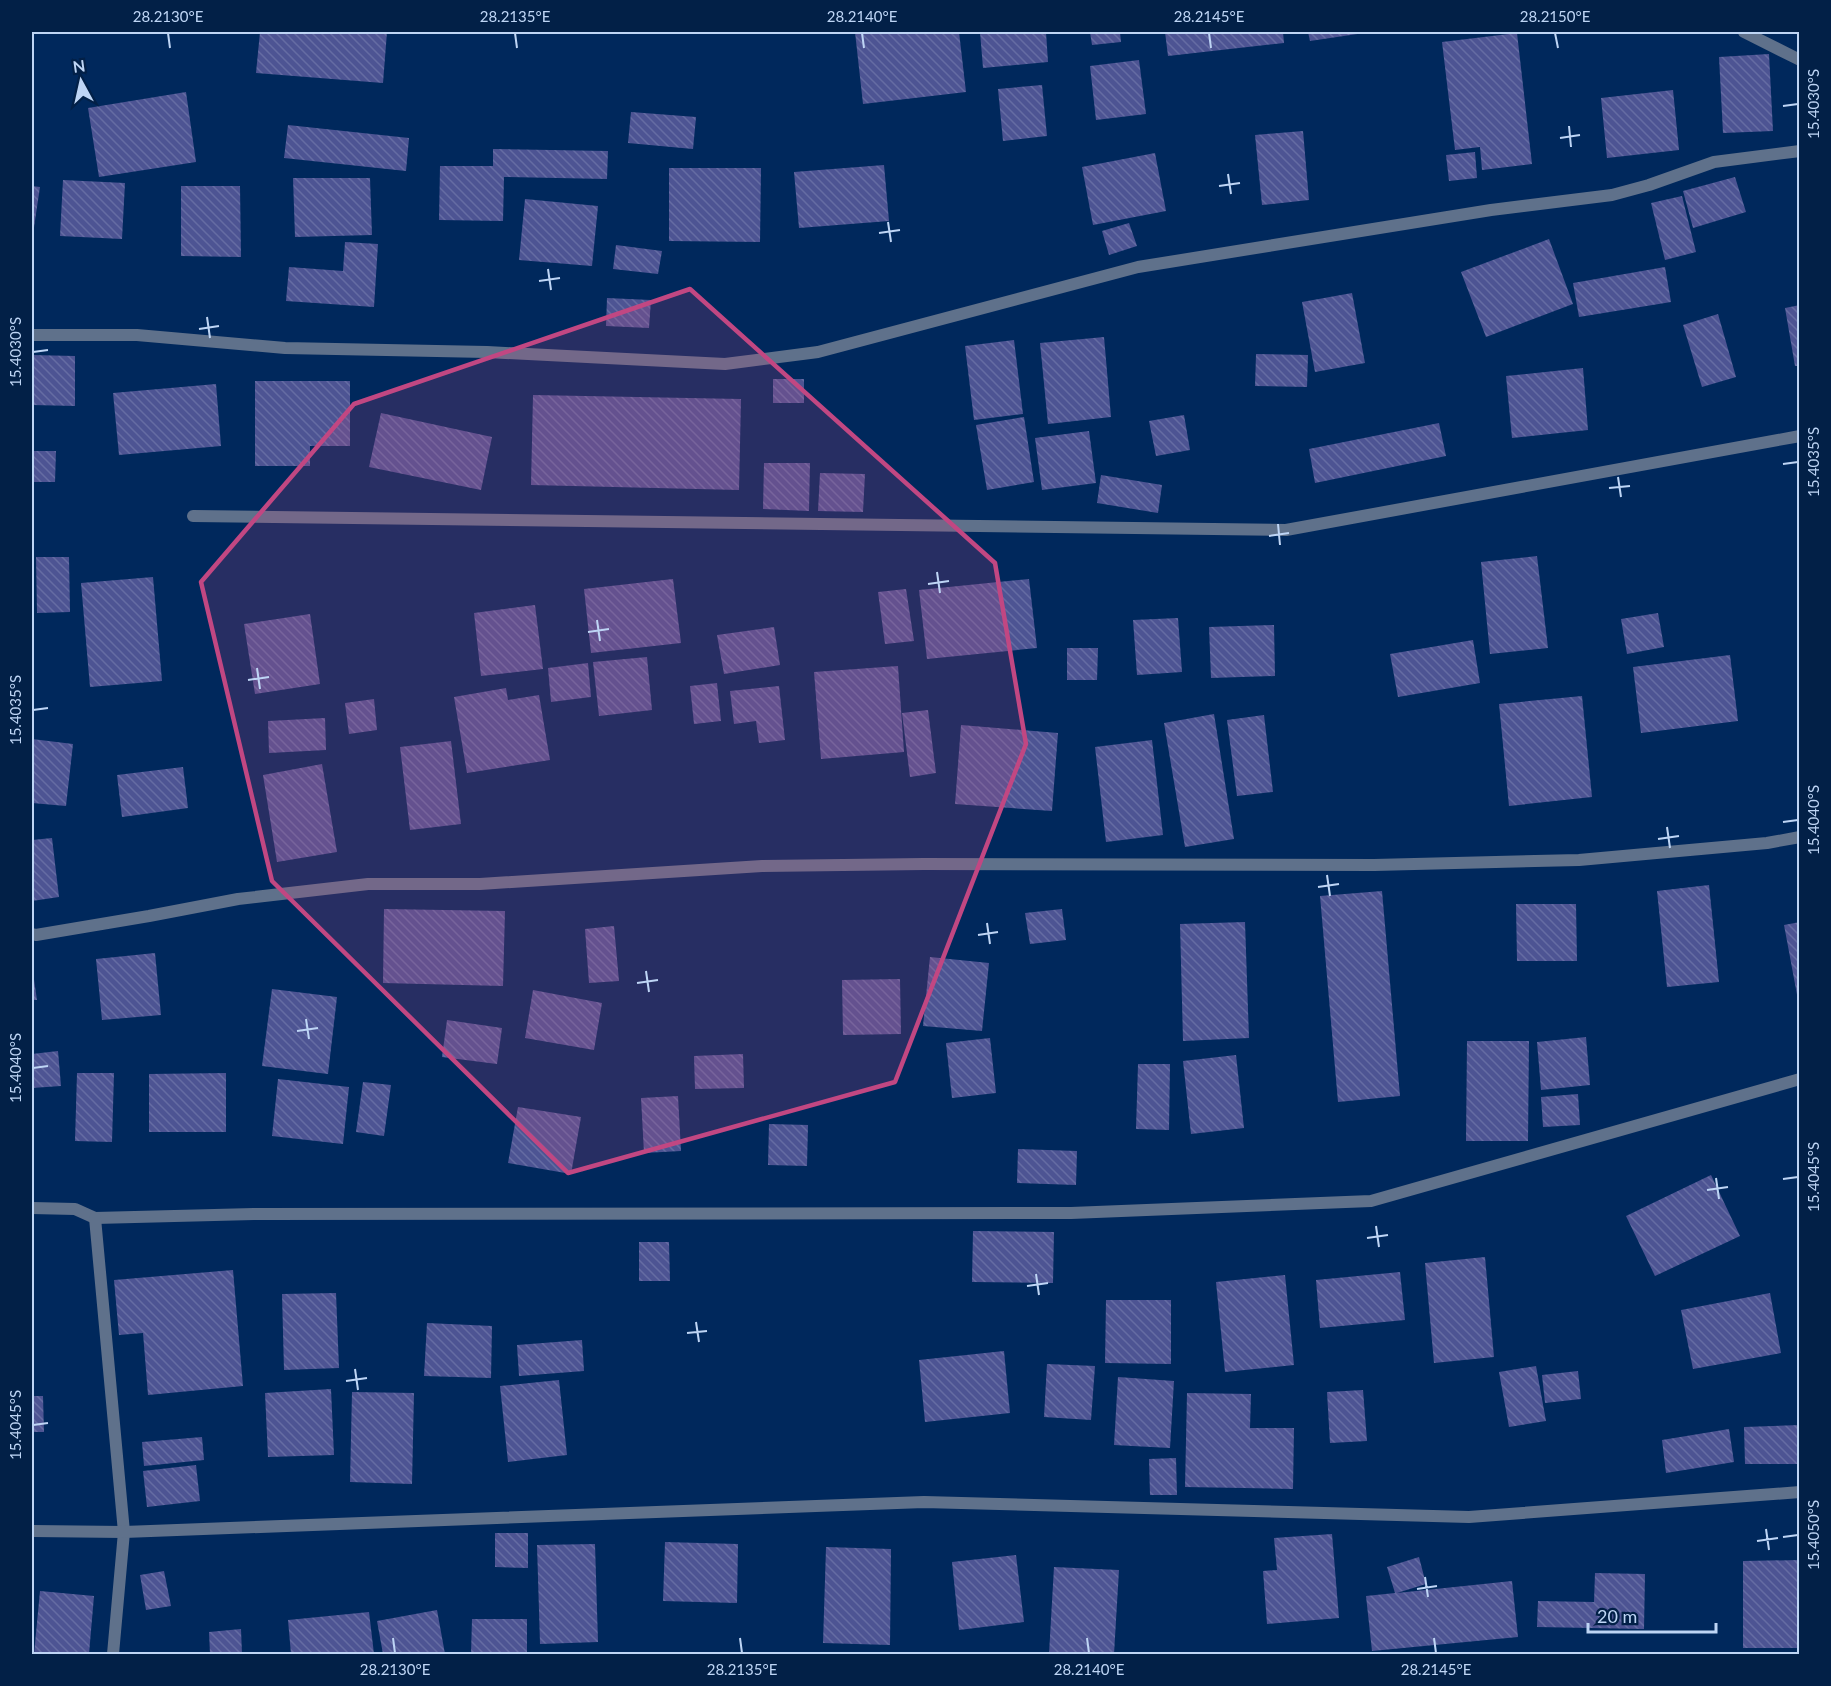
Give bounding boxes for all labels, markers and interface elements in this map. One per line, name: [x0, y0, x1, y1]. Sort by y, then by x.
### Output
text: 28.2130°E: [133, 7, 203, 25]
text: 28.2135°E: [480, 7, 550, 25]
text: 28.2140°E: [827, 7, 897, 25]
text: 28.2145°E: [1174, 7, 1244, 25]
text: 28.2150°E: [1520, 7, 1590, 25]
north arrow: [51, 51, 111, 111]
text: N: [71, 55, 86, 76]
text: 15.4030°S: [1804, 69, 1822, 139]
text: 15.4030°S: [6, 317, 24, 387]
text: 15.4035°S: [1804, 427, 1822, 497]
text: 15.4035°S: [6, 675, 24, 745]
text: 15.4040°S: [1804, 785, 1822, 855]
text: 15.4040°S: [6, 1033, 24, 1103]
text: 15.4045°S: [1804, 1142, 1822, 1212]
text: 15.4045°S: [6, 1390, 24, 1460]
text: 15.4050°S: [1804, 1500, 1822, 1570]
scale bar: [1588, 1596, 1716, 1634]
text: 20 m: [1597, 1605, 1637, 1627]
text: 28.2130°E: [360, 1660, 430, 1678]
text: 28.2135°E: [707, 1660, 777, 1678]
text: 28.2140°E: [1054, 1660, 1124, 1678]
text: 28.2145°E: [1401, 1660, 1471, 1678]

